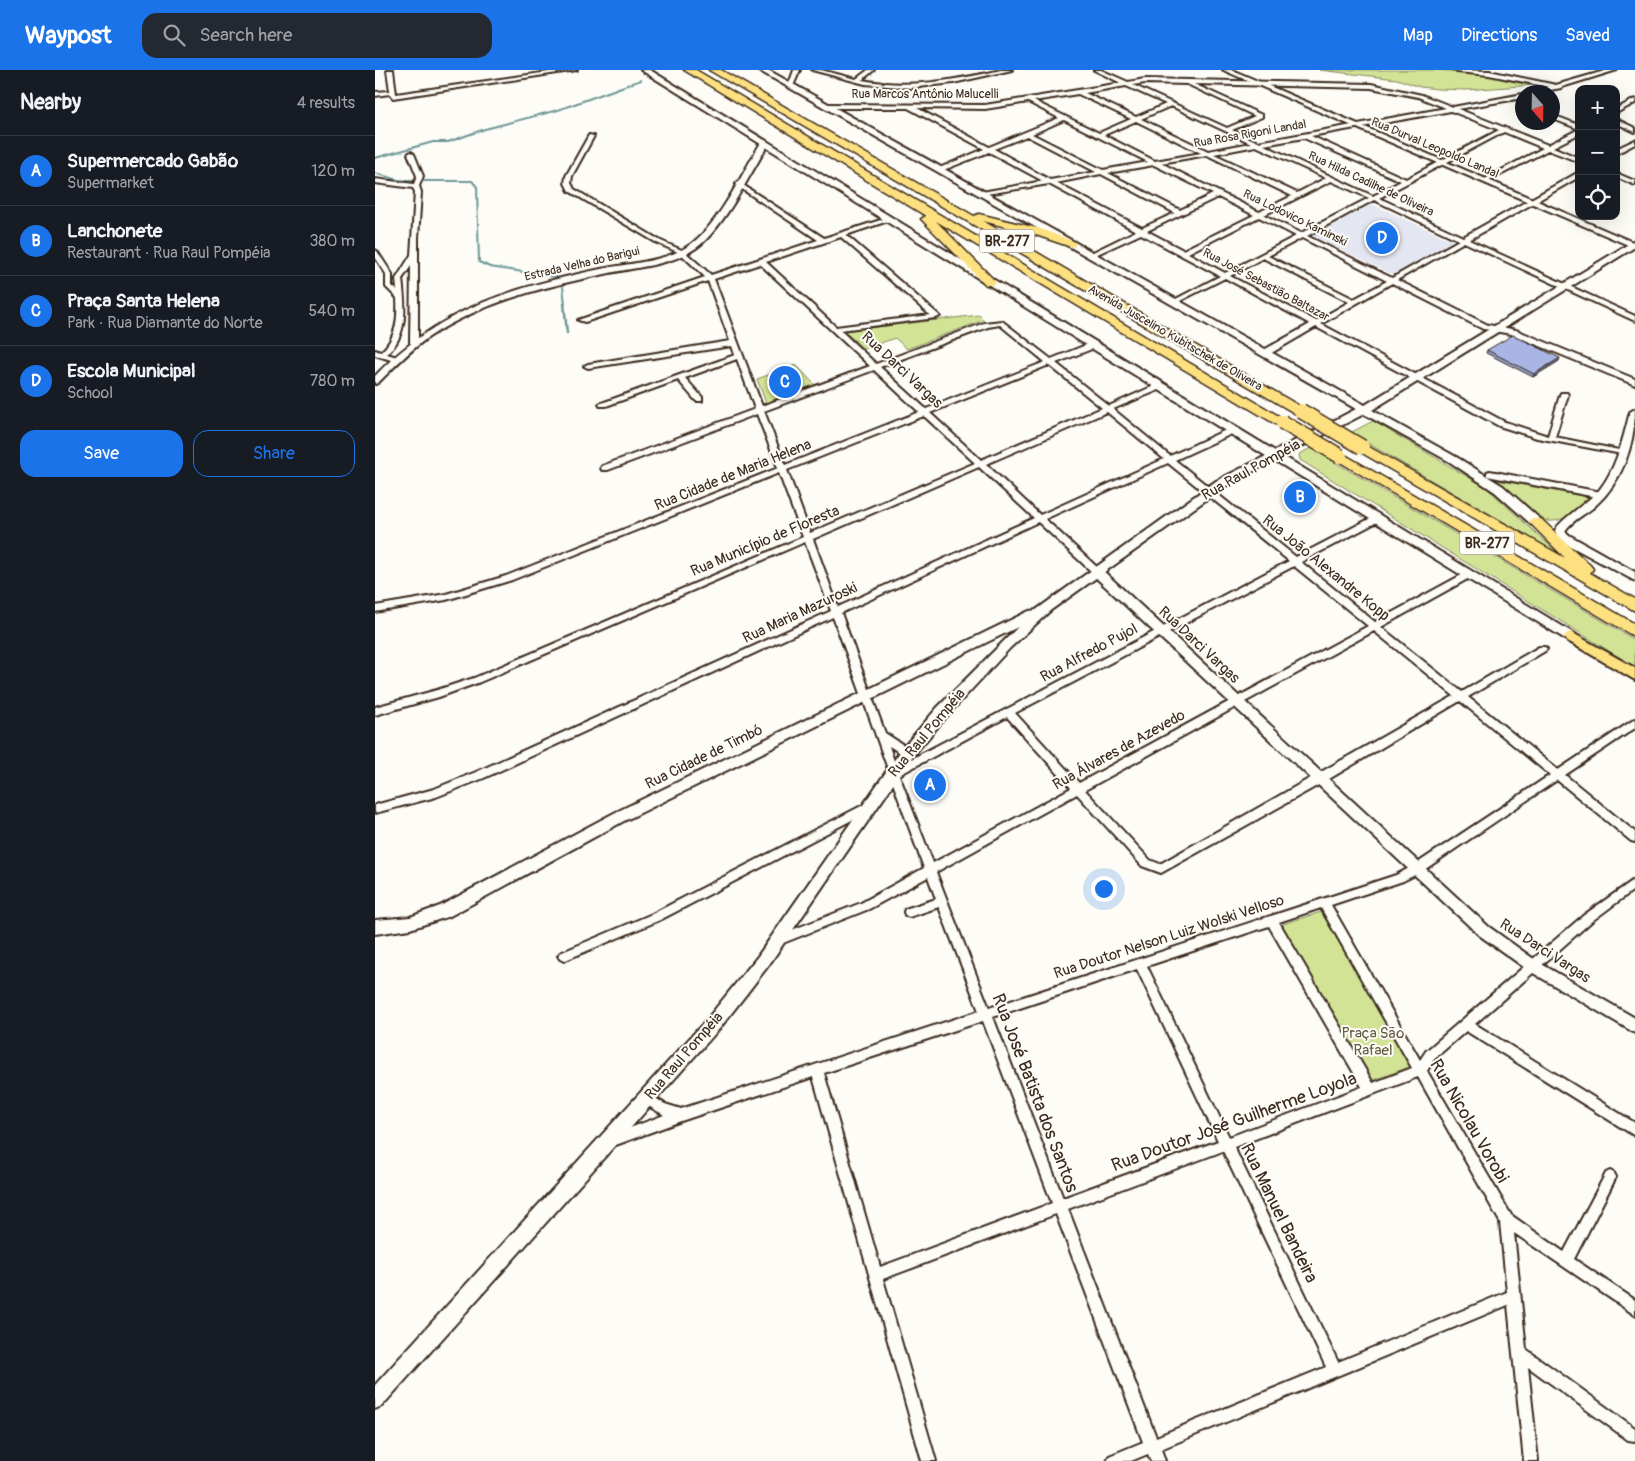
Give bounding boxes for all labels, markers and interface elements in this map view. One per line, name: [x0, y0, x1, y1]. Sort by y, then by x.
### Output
search box: [142, 13, 492, 58]
text: Waypost: [25, 21, 112, 50]
icon: search: [160, 21, 188, 49]
text: Search here: [200, 23, 292, 47]
text: Map: [1403, 24, 1433, 47]
text: Directions: [1461, 24, 1537, 47]
text: Saved: [1565, 24, 1610, 47]
north arrow: [1515, 85, 1560, 130]
map controls: [1575, 85, 1620, 220]
button: +: [1575, 85, 1620, 130]
street label: Rua Marcos Antônio Malucelli: [852, 87, 999, 102]
text: Nearby: [20, 89, 81, 116]
text: 4 results: [297, 93, 355, 113]
street label: Rua Durval Leopoldo Landal: [1369, 114, 1501, 182]
street label: Rua Rosa Rigoni Landal: [1192, 117, 1308, 151]
button: −: [1575, 130, 1620, 175]
street label: Rua Hilda Cadilhe de Oliveira: [1306, 148, 1436, 220]
text: Supermercado Gabão: [67, 149, 238, 173]
text: A: [31, 161, 41, 181]
text: 120 m: [311, 161, 355, 181]
text: Supermarket: [67, 173, 154, 193]
button: locate: [1575, 175, 1620, 220]
street label: Rua Lodovico Kaminski: [1241, 186, 1349, 250]
text: Lanchonete: [67, 219, 162, 243]
pin: D: [1366, 219, 1398, 257]
road number: BR-277: [979, 230, 1035, 252]
text: B: [31, 231, 41, 251]
text: 380 m: [309, 231, 355, 251]
text: Restaurant · Rua Raul Pompéia: [67, 243, 271, 263]
street label: Estrada Velha do Barigui: [523, 243, 641, 285]
street label: Rua José Sebastião Baltazar: [1200, 245, 1333, 325]
street label: Avenida Juscelino Kubitschek de Oliveira: [1085, 282, 1265, 394]
text: Praça Santa Helena: [67, 289, 220, 313]
text: C: [31, 301, 41, 321]
text: 540 m: [308, 301, 355, 321]
text: Park · Rua Diamante do Norte: [67, 313, 263, 333]
street label: Rua Darci Vargas: [857, 327, 947, 413]
text: Escola Municipal: [67, 359, 195, 383]
pin: C: [769, 363, 801, 401]
text: D: [31, 371, 41, 391]
text: 780 m: [310, 371, 355, 391]
text: School: [67, 383, 113, 403]
button: Save: [20, 430, 183, 477]
button: Share: [193, 430, 355, 477]
street label: Rua Cidade de Maria Helena: [652, 435, 814, 515]
street label: Rua Raul Pompéia: [1198, 435, 1304, 505]
pin: B: [1284, 478, 1316, 516]
street label: Rua Município de Floresta: [688, 501, 842, 581]
street label: Rua João Alexandre Kopp: [1258, 511, 1394, 625]
road number: BR-277: [1459, 532, 1515, 554]
street label: Rua Maria Mazuroski: [740, 578, 861, 648]
street label: Rua Darci Vargas: [1154, 602, 1244, 688]
street label: Rua Alfredo Pujol: [1037, 619, 1141, 687]
street label: Rua Raul Pompéia: [884, 685, 970, 781]
street label: Rua Álvares de Azevedo: [1049, 706, 1189, 794]
street label: Rua Cidade de Timbó: [642, 720, 766, 794]
pin: A: [914, 766, 946, 804]
your location: [1091, 876, 1117, 902]
street label: Rua Doutor Nelson Luiz Wolski Velloso: [1051, 891, 1287, 983]
street label: Rua Darci Vargas: [1496, 915, 1594, 988]
street label: Rua José Batista dos Santos: [986, 990, 1084, 1196]
street label: Rua Raul Pompéia: [641, 1008, 727, 1104]
park label: Praça São Rafael: [1342, 1024, 1404, 1060]
street label: Rua Nicolau Vorobi: [1424, 1055, 1514, 1187]
street label: Rua Doutor José Guilherme Loyola: [1108, 1067, 1360, 1177]
street label: Rua Manuel Bandeira: [1235, 1139, 1323, 1287]

